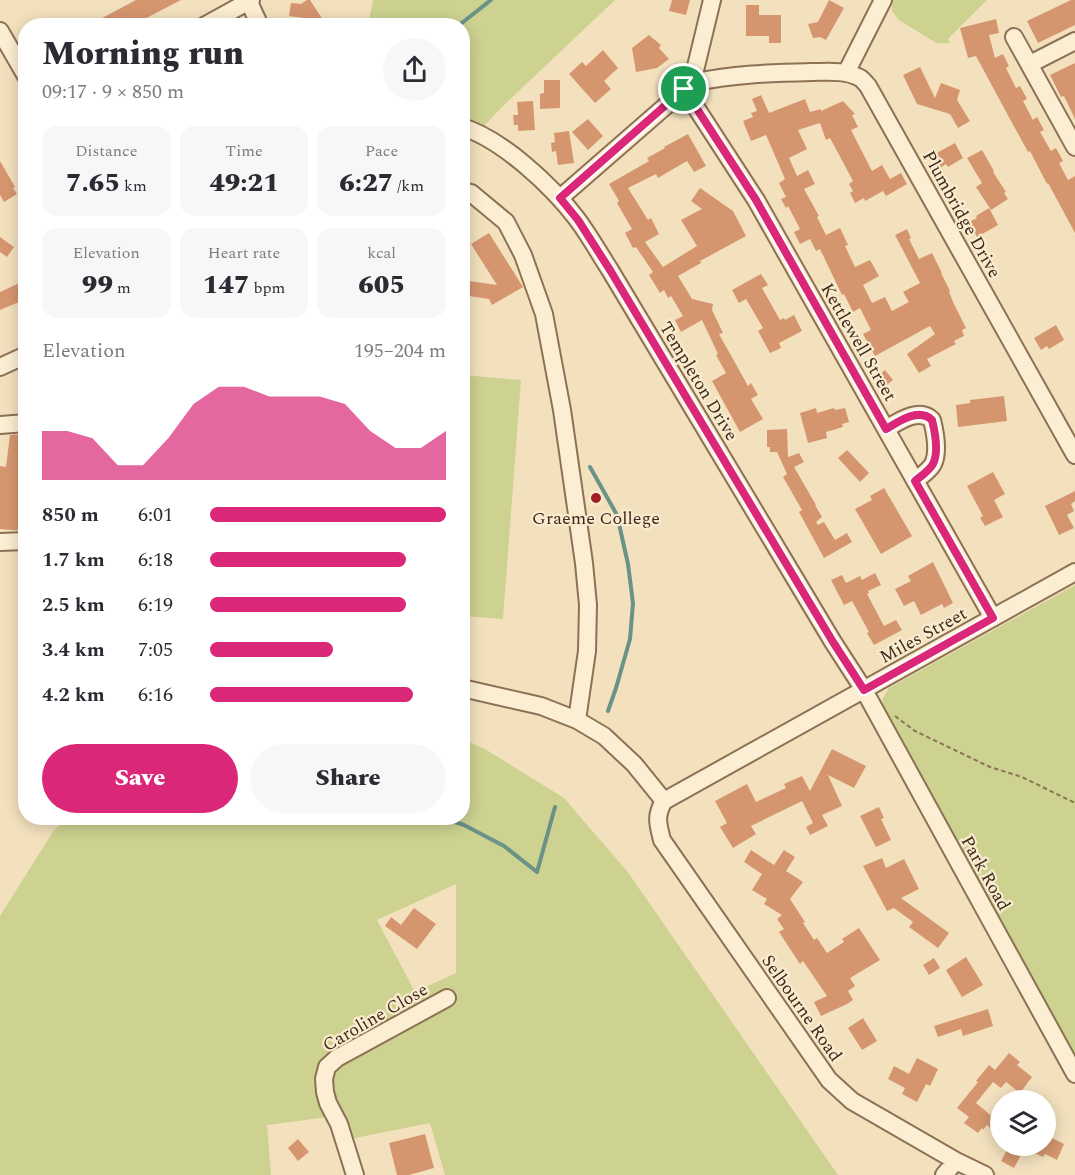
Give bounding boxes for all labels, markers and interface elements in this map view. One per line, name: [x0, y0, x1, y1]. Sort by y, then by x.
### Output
text: Morning run: [42, 29, 244, 79]
button: share: [383, 38, 446, 101]
pin: [658, 63, 709, 114]
icon: arrive: [667, 72, 700, 105]
text: 09:17 · 9 × 850 m: [42, 77, 184, 107]
text: Distance: [75, 139, 138, 163]
text: Time: [225, 139, 263, 163]
text: Pace: [365, 139, 398, 163]
street label: Plumbridge Drive: [915, 146, 1008, 283]
text: 7.65: [66, 163, 120, 203]
text: 49:21: [209, 163, 279, 203]
text: 6:27: [339, 163, 393, 203]
text: km: [120, 174, 147, 198]
text: /km: [393, 174, 424, 198]
text: Elevation: [73, 241, 140, 265]
text: Heart rate: [208, 241, 280, 265]
text: kcal: [367, 241, 396, 265]
text: 99: [82, 265, 113, 305]
text: 147: [203, 265, 250, 305]
text: 605: [358, 265, 405, 305]
text: m: [113, 276, 131, 300]
text: bpm: [250, 276, 285, 300]
street label: Kettlewell Street: [814, 278, 903, 406]
street label: Templeton Drive: [652, 317, 745, 446]
text: Elevation: [42, 336, 126, 366]
text: 195–204 m: [354, 336, 446, 366]
marker: Graeme College: [589, 491, 603, 505]
text: 850 m: [42, 500, 99, 530]
text: 6:01: [138, 500, 173, 530]
place label: Graeme College: [532, 505, 660, 532]
text: 1.7 km: [42, 545, 105, 575]
text: 6:18: [138, 545, 173, 575]
text: 2.5 km: [42, 590, 105, 620]
text: 6:19: [138, 590, 173, 620]
street label: Miles Street: [875, 600, 972, 671]
text: 3.4 km: [42, 635, 105, 665]
text: 7:05: [138, 635, 173, 665]
text: 4.2 km: [42, 680, 105, 710]
text: 6:16: [138, 680, 173, 710]
button: Save: [42, 744, 238, 813]
button: Share: [250, 744, 446, 813]
street label: Park Road: [954, 831, 1017, 916]
street label: Selbourne Road: [755, 949, 849, 1067]
street label: Caroline Close: [317, 976, 433, 1059]
map controls: [990, 1090, 1056, 1156]
button: layers: [990, 1090, 1056, 1156]

